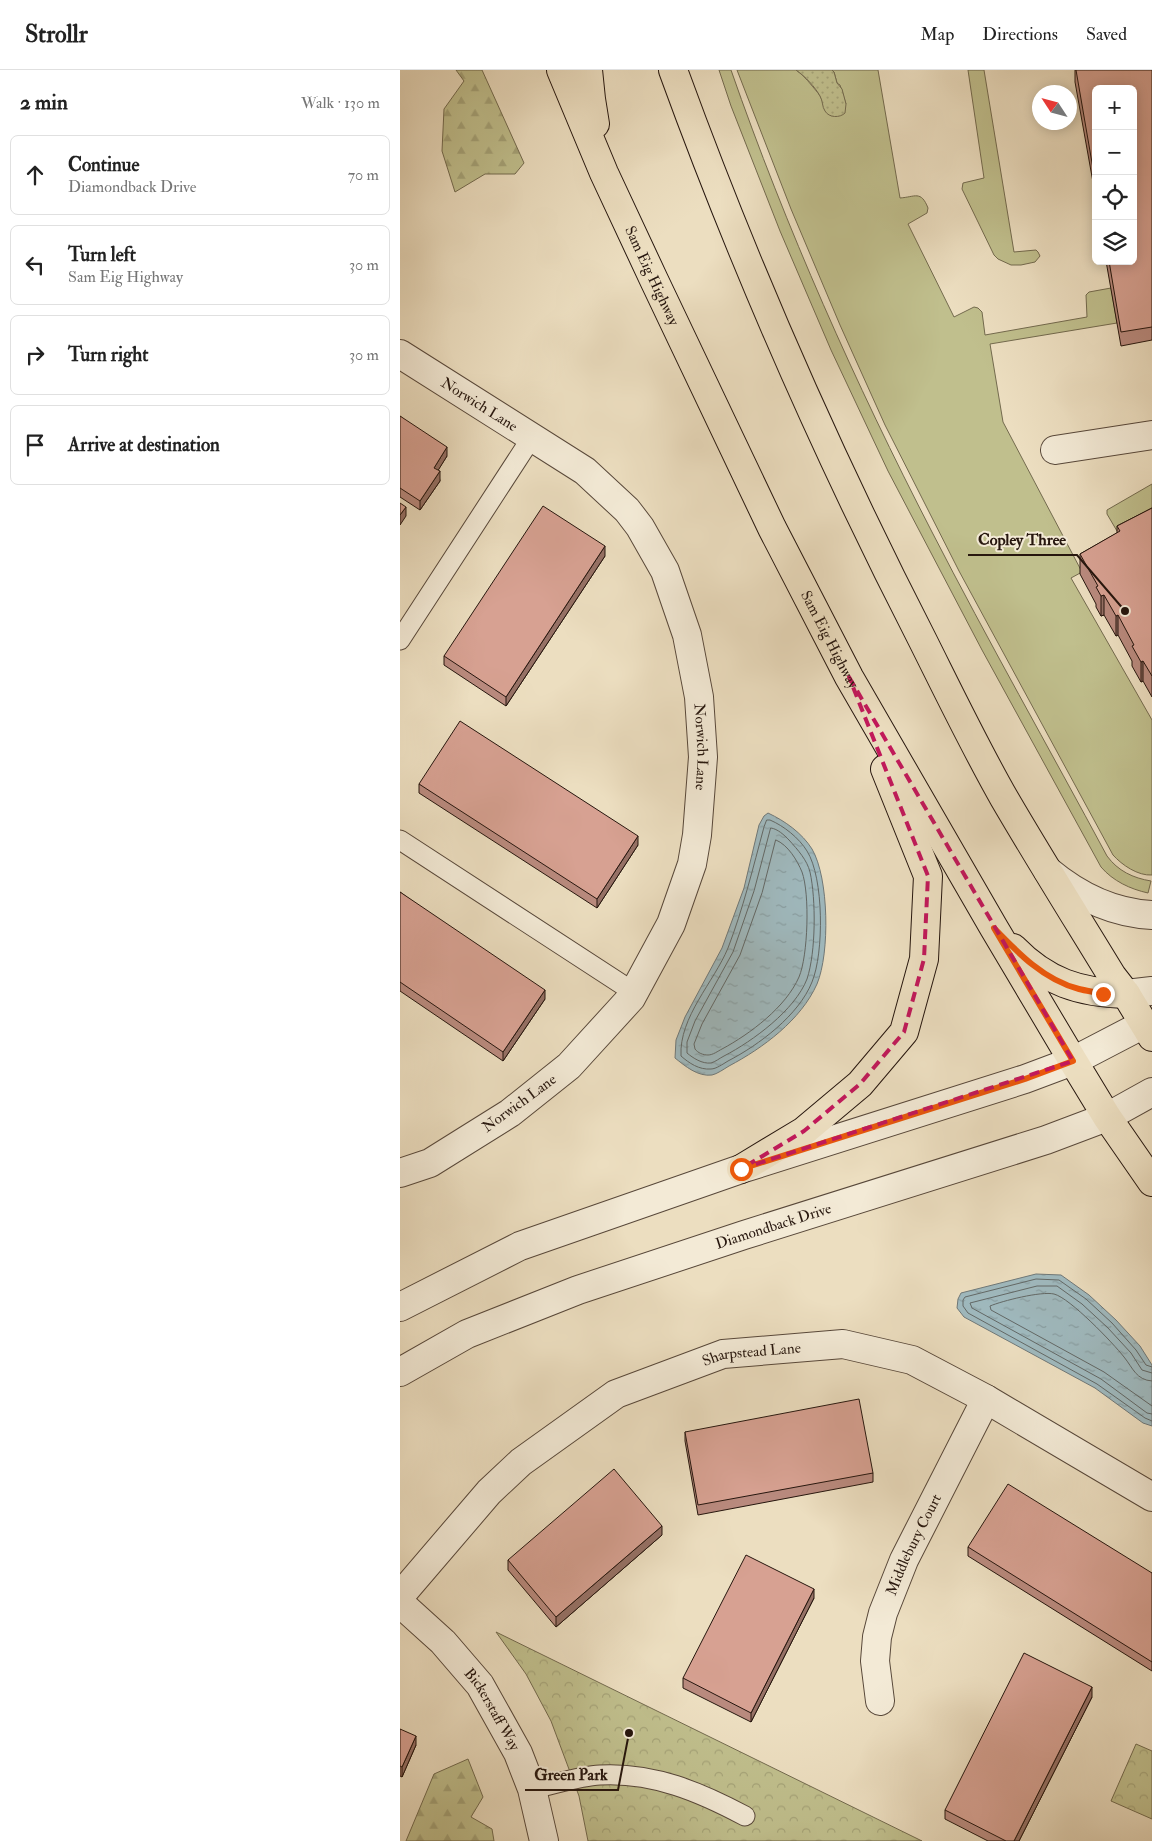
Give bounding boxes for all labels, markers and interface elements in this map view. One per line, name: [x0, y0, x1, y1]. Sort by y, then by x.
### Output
text: Strollr: [25, 19, 88, 50]
text: Map: [921, 23, 954, 46]
text: Directions: [982, 23, 1058, 46]
text: Saved: [1086, 23, 1127, 46]
north arrow: [1032, 85, 1077, 130]
map controls: [1092, 85, 1137, 265]
button: +: [1092, 85, 1137, 130]
text: 2 min: [20, 89, 68, 116]
text: Walk · 130 m: [301, 93, 380, 113]
button: −: [1092, 130, 1137, 175]
text: Continue: [68, 153, 139, 177]
icon: ahead: [21, 161, 49, 189]
text: 70 m: [348, 165, 379, 185]
button: locate: [1092, 175, 1137, 220]
text: Diamondback Drive: [68, 177, 197, 197]
button: layers: [1092, 220, 1137, 265]
street label: Sam Eig Highway: [620, 223, 683, 329]
text: Turn left: [68, 243, 136, 267]
icon: left: [21, 251, 49, 279]
text: 30 m: [349, 255, 379, 275]
text: Sam Eig Highway: [68, 267, 183, 287]
icon: right: [21, 341, 49, 369]
text: Turn right: [68, 343, 148, 367]
text: 30 m: [349, 345, 379, 365]
street label: Norwich Lane: [437, 373, 521, 436]
icon: arrive: [21, 431, 49, 459]
text: Arrive at destination: [68, 433, 220, 457]
callout: Copley Three: [968, 524, 1077, 555]
text: Copley Three: [978, 530, 1066, 551]
street label: Sam Eig Highway: [796, 588, 863, 693]
street label: Norwich Lane: [689, 703, 712, 791]
route end: [1092, 983, 1115, 1006]
street label: Norwich Lane: [478, 1070, 560, 1137]
route start: [730, 1158, 753, 1181]
street label: Diamondback Drive: [713, 1199, 834, 1254]
street label: Sharpstead Lane: [700, 1339, 802, 1371]
street label: Middlebury Court: [882, 1491, 946, 1598]
street label: Bickerstaff Way: [460, 1664, 524, 1755]
callout: Green Park: [525, 1759, 618, 1790]
text: Green Park: [534, 1765, 608, 1785]

